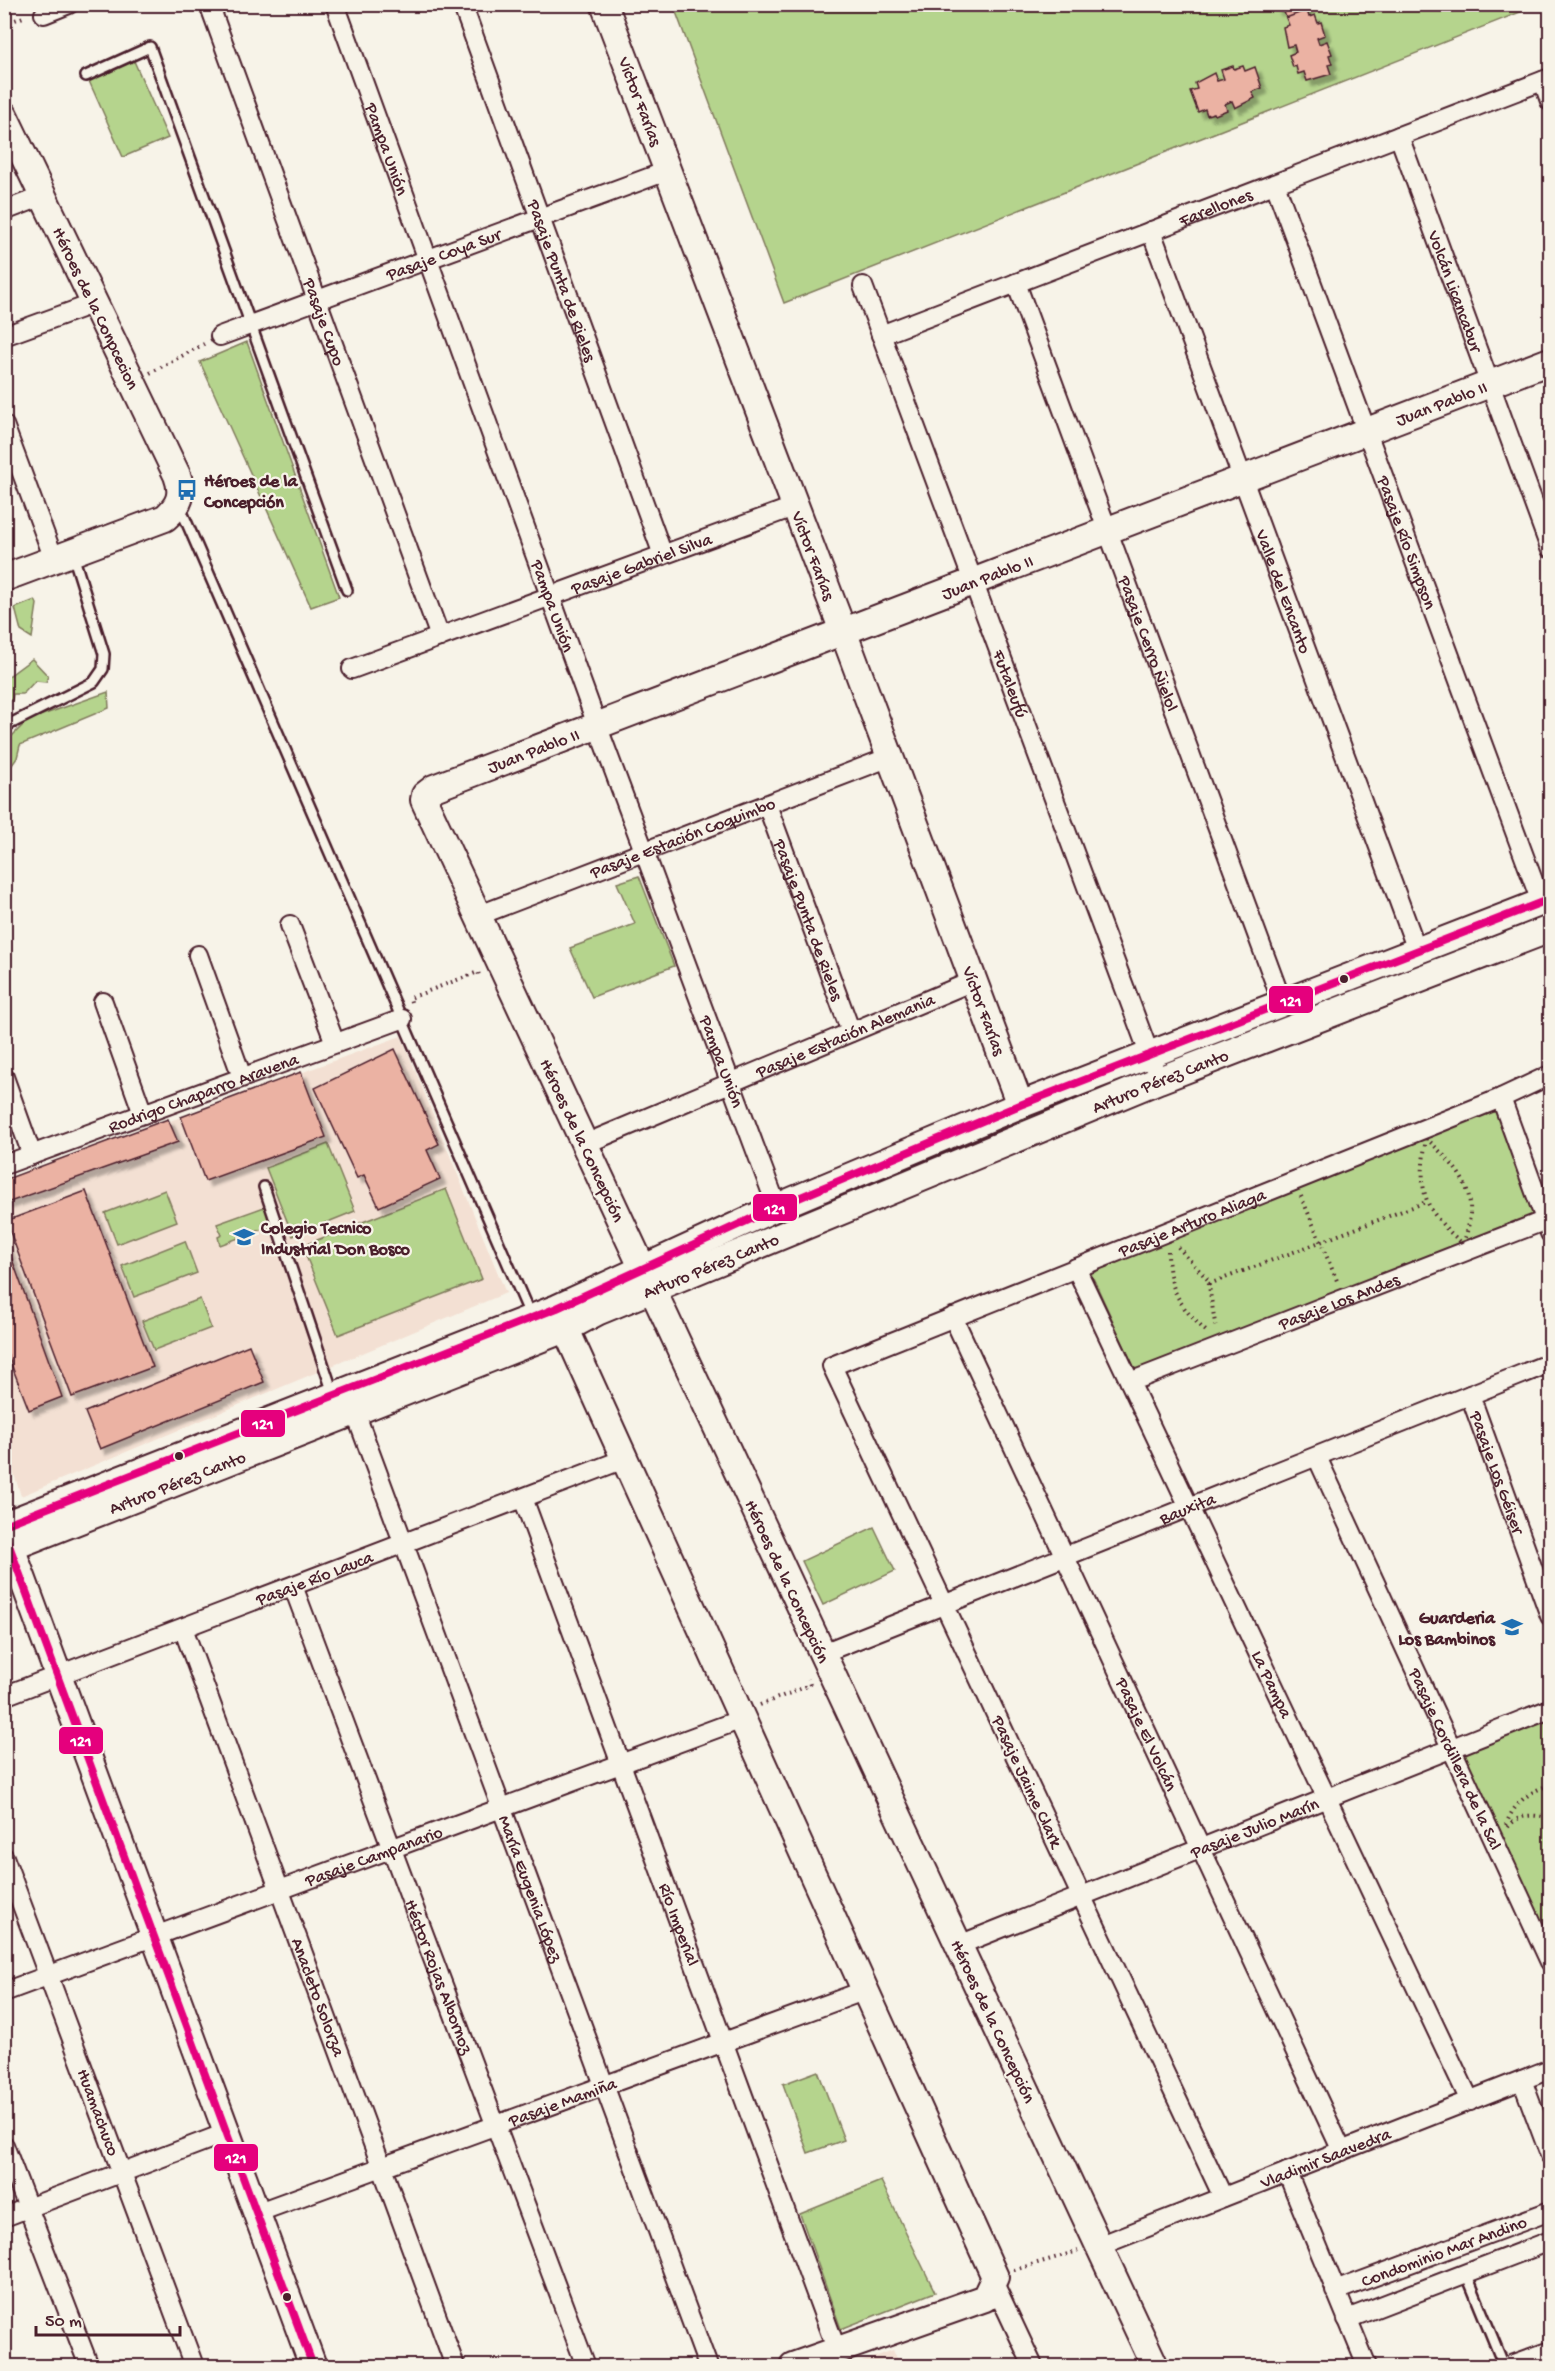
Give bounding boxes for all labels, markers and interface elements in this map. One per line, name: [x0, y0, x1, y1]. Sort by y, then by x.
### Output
street label: Víctor Farías: [612, 54, 666, 151]
street label: Pampa Unión: [359, 100, 412, 199]
street label: Farellones: [1176, 185, 1257, 233]
street label: Pasaje Punta de Rieles: [521, 196, 600, 366]
street label: Héroes de la Conpcecion: [46, 224, 143, 394]
street label: Pasaje Coya Sur: [383, 225, 506, 287]
street label: Volcán Licancabur: [1421, 227, 1486, 357]
street label: Pasaje Cupo: [297, 275, 348, 369]
street label: Juan Pablo II: [1393, 378, 1491, 432]
place label: Héroes de la Concepción: [203, 472, 299, 514]
street label: Pasaje Río Simpson: [1371, 472, 1440, 613]
bus stop icon: Héroes de la Concepción: [175, 478, 199, 502]
street label: Víctor Farías: [785, 508, 839, 605]
street label: Valle del Encanto: [1249, 526, 1314, 657]
street label: Pasaje Gabriel Silva: [568, 529, 716, 601]
street label: Juan Pablo II: [939, 552, 1037, 606]
street label: Pampa Unión: [525, 556, 578, 656]
street label: Pasaje Cerro Ñielol: [1112, 572, 1182, 715]
street label: Futaleufú: [986, 646, 1031, 721]
street label: Juan Pablo II: [485, 725, 583, 779]
street label: Pasaje Estación Coquimbo: [587, 794, 779, 885]
street label: Pasaje Punta de Rieles: [767, 836, 847, 1005]
street label: Víctor Farías: [956, 963, 1009, 1060]
unlabelled marker: [1338, 973, 1350, 985]
line badge: 121: [1268, 985, 1314, 1014]
street label: Pasaje Estación Alemania: [752, 990, 939, 1084]
text: 121: [1280, 994, 1301, 1013]
street label: Pampa Unión: [693, 1012, 747, 1111]
street label: Arturo Pérez Canto: [1090, 1046, 1232, 1119]
street label: Rodrigo Chaparro Aravena: [106, 1050, 303, 1139]
street label: Héroes de la Concepción: [534, 1056, 628, 1226]
street label: Pasaje Arturo Aliaga: [1115, 1185, 1270, 1263]
line badge: 121: [752, 1193, 798, 1222]
text: 121: [764, 1202, 785, 1221]
place label: Colegio Tecnico Industrial Don Bosco: [260, 1219, 411, 1261]
school or university icon: Colegio Tecnico Industrial Don Bosco: [232, 1225, 256, 1249]
street label: Arturo Pérez Canto: [640, 1230, 782, 1305]
street label: Pasaje Los Andes: [1275, 1270, 1404, 1336]
street label: Pasaje Los Géiser: [1463, 1408, 1528, 1539]
line badge: 121: [240, 1409, 286, 1438]
text: 121: [252, 1417, 273, 1436]
street label: Arturo Pérez Canto: [107, 1448, 249, 1520]
unlabelled marker: [173, 1450, 185, 1462]
street label: Bauxita: [1156, 1489, 1220, 1531]
street label: Héroes de la Concepción: [739, 1497, 833, 1667]
street label: Pasaje Río Lauca: [253, 1548, 377, 1612]
place label: Guarderia Los Bambinos: [1398, 1609, 1496, 1651]
school or university icon: Guarderia Los Bambinos: [1500, 1615, 1524, 1639]
street label: La Pampa: [1245, 1648, 1296, 1723]
street label: Pasaje Cordillera de la Sal: [1402, 1664, 1505, 1854]
street label: Pasaje El Volcán: [1109, 1674, 1181, 1795]
street label: Pasaje Jaime Clark: [986, 1712, 1066, 1853]
line badge: 121: [58, 1726, 104, 1755]
text: 121: [70, 1734, 91, 1753]
street label: Pasaje Julio Marín: [1187, 1794, 1323, 1865]
street label: María Eugenia López: [492, 1813, 566, 1967]
street label: Pasaje Campanario: [302, 1823, 446, 1893]
street label: Río Imperial: [653, 1881, 702, 1969]
street label: Héctor Rojas Albornoz: [399, 1897, 476, 2059]
street label: Anacleto Solorza: [285, 1935, 348, 2061]
street label: Héroes de la Concepción: [945, 1937, 1039, 2107]
street label: Huamachuco: [71, 2066, 123, 2159]
street label: Pasaje Mamiña: [505, 2074, 621, 2133]
street label: Vladimir Saavedra: [1257, 2124, 1395, 2195]
line badge: 121: [213, 2143, 259, 2172]
text: 121: [225, 2151, 246, 2170]
street label: Condominio Mar Andino: [1359, 2213, 1530, 2293]
unlabelled marker: [281, 2291, 293, 2303]
scale bar: [36, 2299, 180, 2337]
text: 50 m: [45, 2312, 82, 2333]

